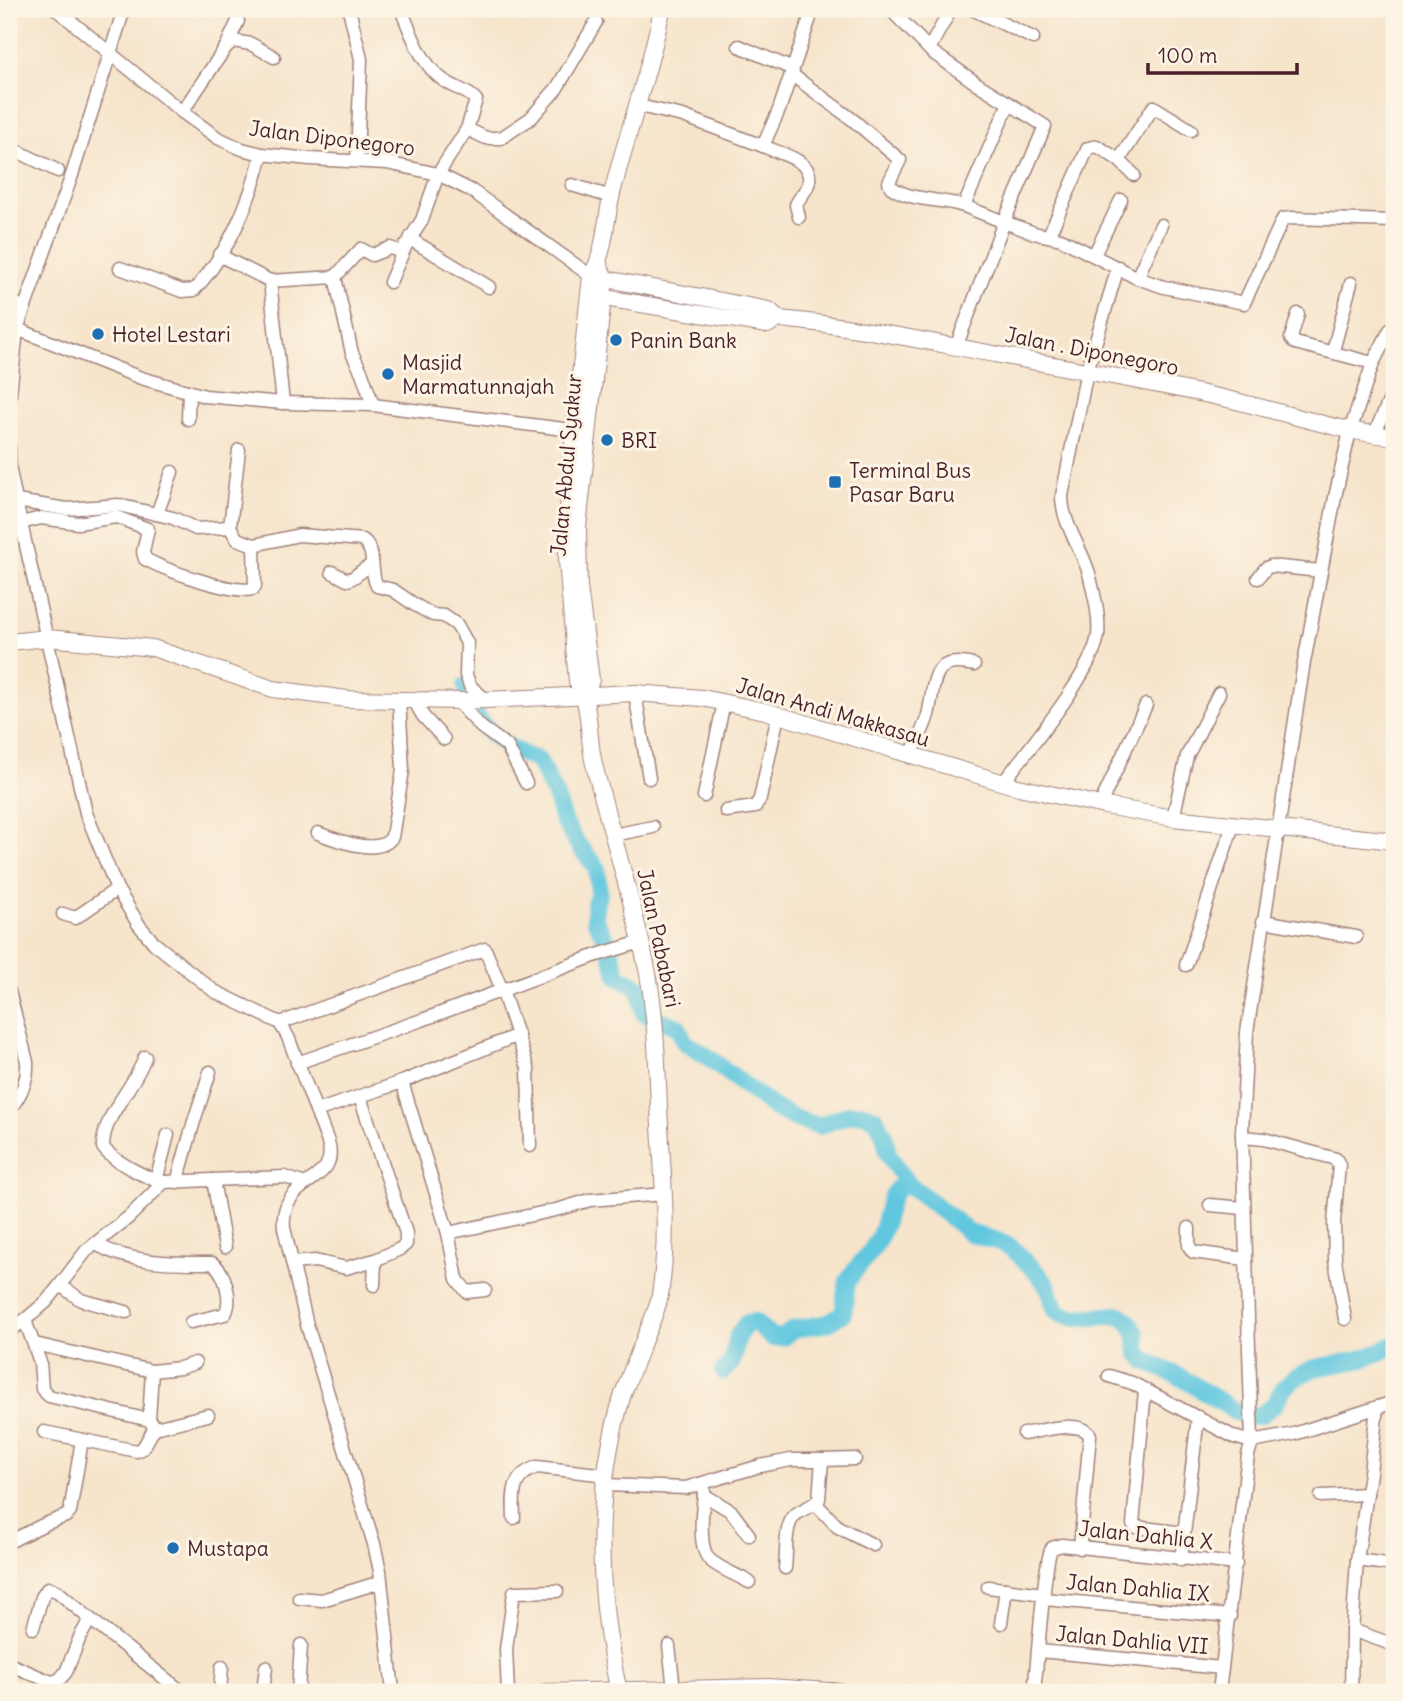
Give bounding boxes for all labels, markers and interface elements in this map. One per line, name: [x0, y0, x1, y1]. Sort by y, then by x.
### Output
scale bar: [1148, 32, 1296, 76]
text: 100 m: [1158, 42, 1217, 69]
street label: Jalan Diponegoro: [247, 114, 417, 162]
place label: Hotel Lestari: [112, 321, 231, 348]
street label: Jalan . Diponegoro: [1003, 321, 1181, 381]
marker: Hotel Lestari: [90, 326, 106, 342]
place label: Panin Bank: [630, 327, 737, 354]
marker: Panin Bank: [608, 332, 624, 348]
place label: Masjid Marmatunnajah: [402, 349, 554, 400]
marker: Masjid Marmatunnajah: [380, 366, 396, 382]
street label: Jalan Abdul Syakur: [545, 372, 587, 557]
place label: BRI: [621, 427, 657, 454]
marker: BRI: [599, 432, 615, 448]
place label: Terminal Bus Pasar Baru: [849, 457, 971, 508]
marker: Terminal Bus Pasar Baru: [827, 474, 843, 490]
street label: Jalan Andi Makkasau: [733, 671, 933, 753]
street label: Jalan Pababari: [631, 866, 687, 1010]
street label: Jalan Dahlia X: [1077, 1515, 1215, 1555]
place label: Mustapa: [187, 1535, 269, 1562]
marker: Mustapa: [165, 1540, 181, 1556]
street label: Jalan Dahlia IX: [1065, 1568, 1211, 1608]
street label: Jalan Dahlia VII: [1054, 1620, 1210, 1660]

